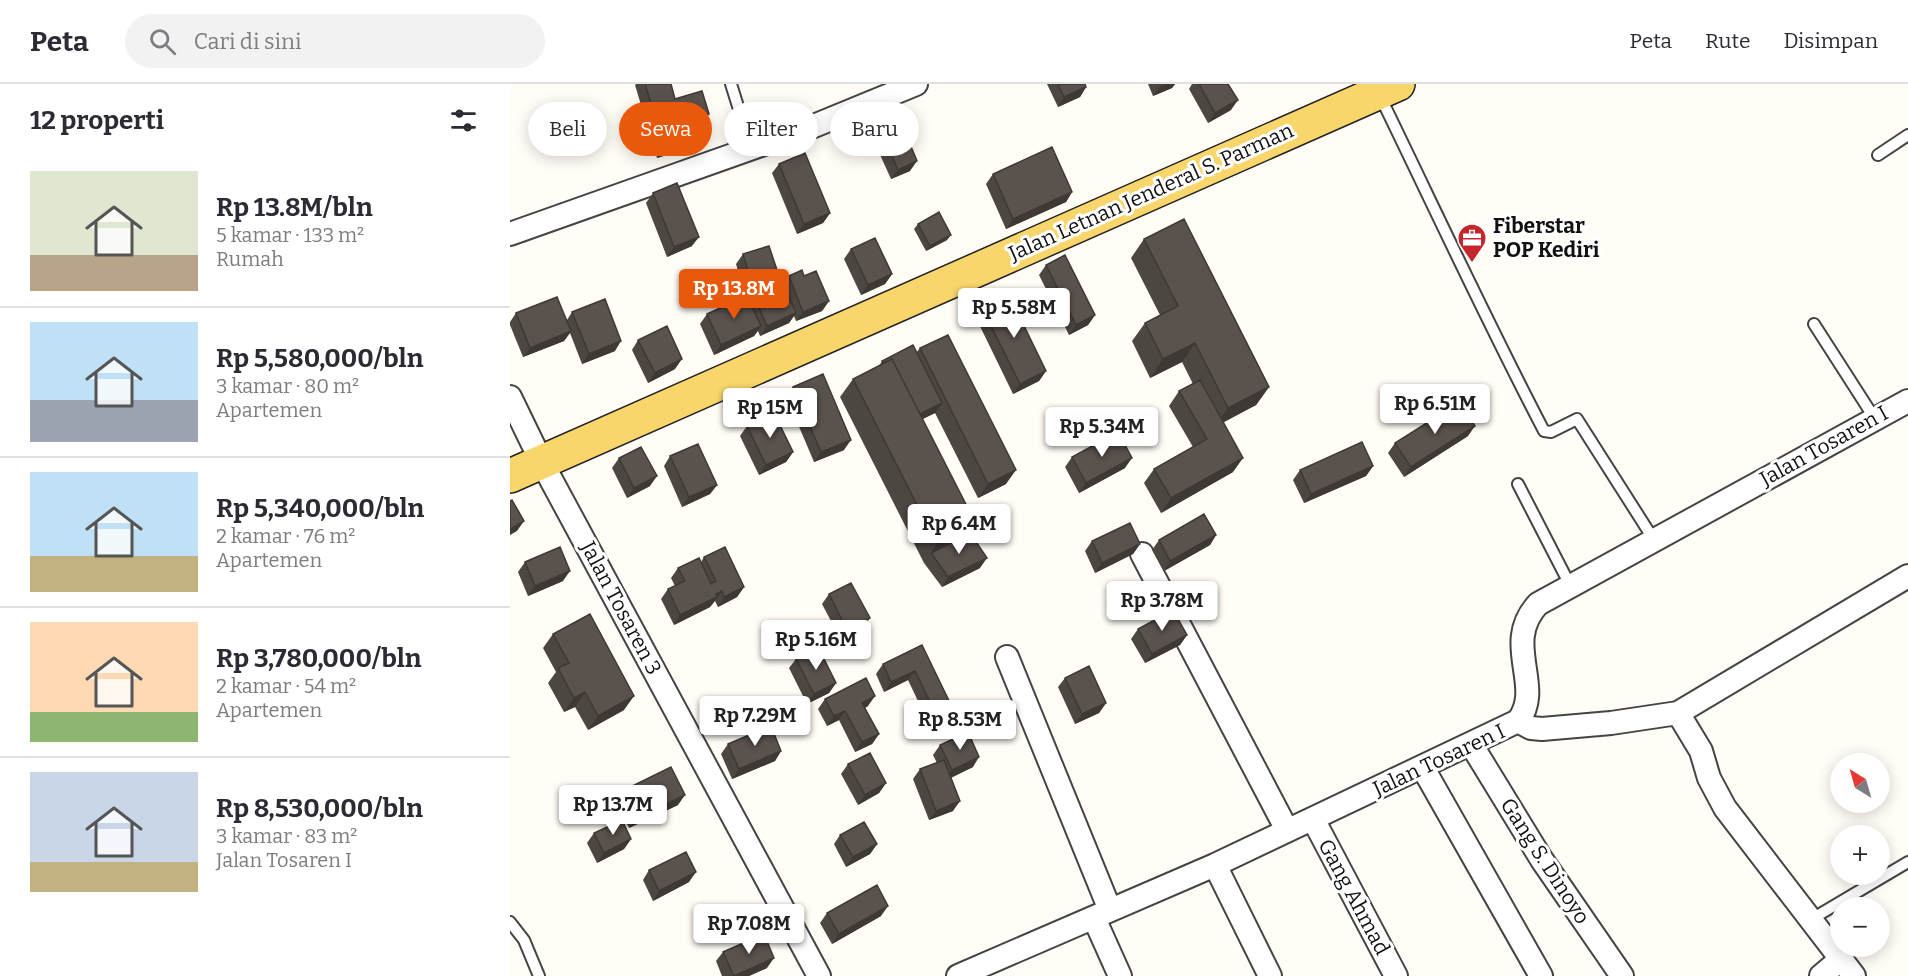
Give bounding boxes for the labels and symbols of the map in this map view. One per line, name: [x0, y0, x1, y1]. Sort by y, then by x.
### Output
street label: Jalan Letnan Jenderal S. Parman: [1004, 117, 1297, 267]
place label: Fiberstar POP Kediri: [1493, 213, 1600, 263]
office icon: Fiberstar POP Kediri: [1456, 222, 1488, 264]
pin: Rp 13.8M: [672, 269, 796, 320]
pin: Rp 5.58M: [952, 288, 1076, 339]
pin: Rp 6.51M: [1373, 384, 1497, 435]
pin: Rp 15M: [721, 388, 819, 439]
street label: Jalan Tosaren I: [1754, 400, 1893, 492]
pin: Rp 5.34M: [1040, 407, 1164, 458]
pin: Rp 6.4M: [904, 504, 1014, 555]
street label: Jalan Tosaren 3: [574, 536, 667, 679]
pin: Rp 3.78M: [1100, 581, 1224, 632]
pin: Rp 5.16M: [754, 620, 878, 671]
pin: Rp 7.29M: [693, 696, 817, 747]
pin: Rp 8.53M: [898, 700, 1022, 751]
street label: Jalan Tosaren I: [1368, 718, 1509, 802]
north arrow: [1830, 753, 1890, 813]
pin: Rp 13.7M: [551, 785, 675, 836]
street label: Gang S. Dinoyo: [1495, 793, 1595, 929]
street label: Gang Ahmad: [1313, 835, 1395, 959]
pin: Rp 7.08M: [687, 904, 811, 955]

